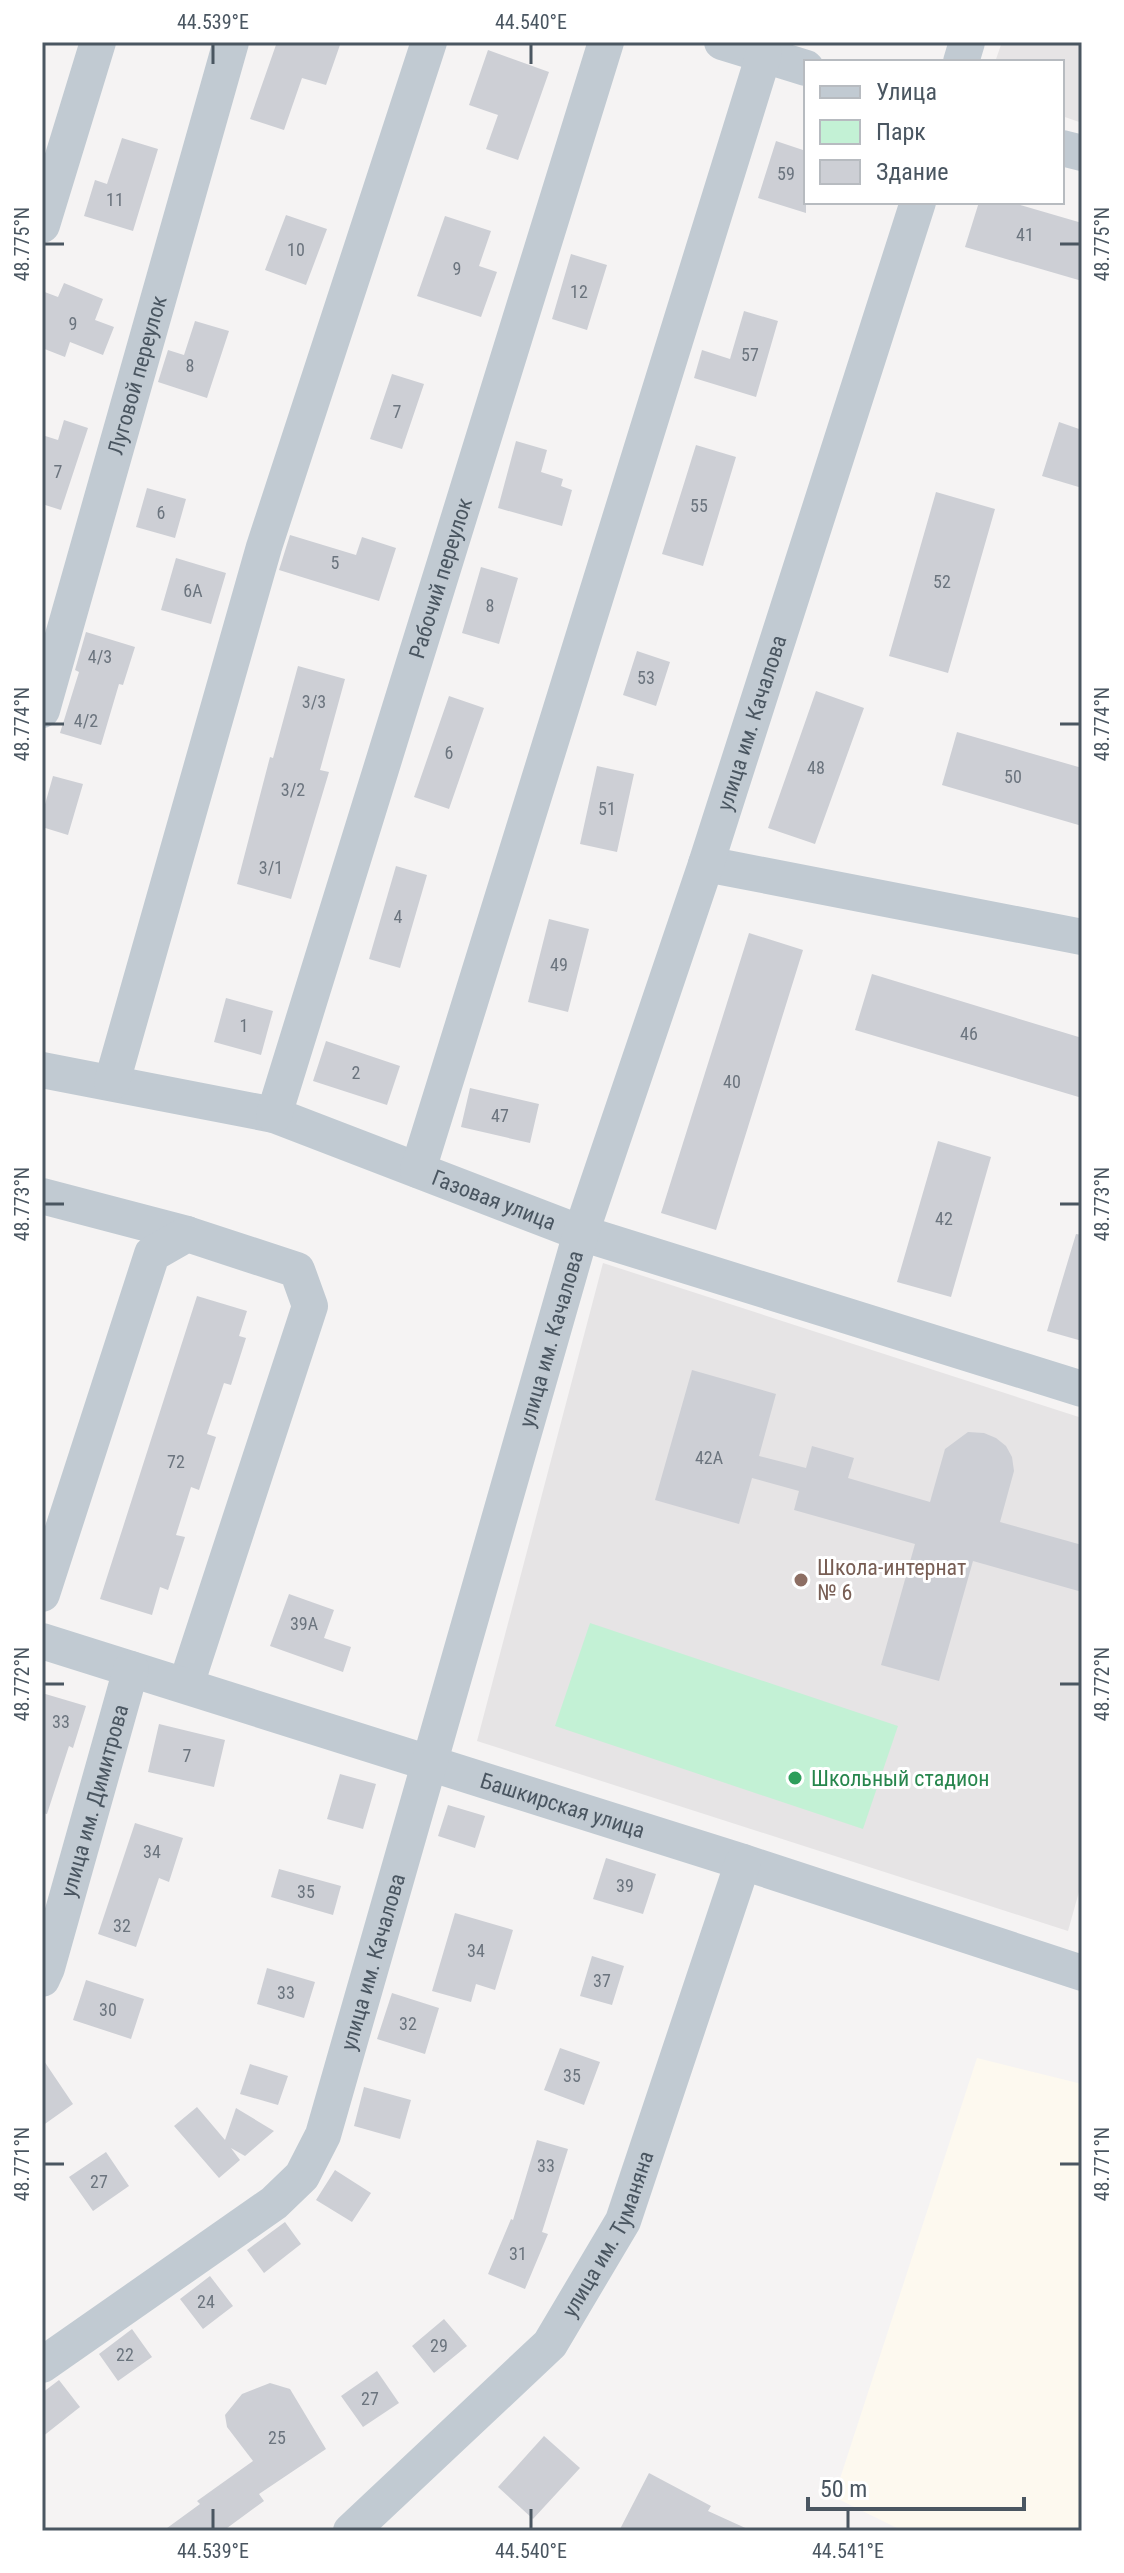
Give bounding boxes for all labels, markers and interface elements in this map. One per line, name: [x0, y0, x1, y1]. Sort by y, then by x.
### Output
text: 44.539°E: [177, 10, 249, 34]
text: 44.540°E: [495, 10, 567, 34]
legend: [804, 60, 1064, 204]
text: Улица: [876, 78, 937, 106]
text: Парк: [876, 118, 926, 146]
text: Здание: [876, 158, 948, 186]
house number: 59: [777, 163, 795, 184]
house number: 11: [106, 189, 124, 210]
text: 48.775°N: [10, 207, 34, 281]
text: 48.775°N: [1090, 207, 1114, 281]
house number: 41: [1016, 224, 1034, 245]
house number: 10: [287, 239, 305, 260]
house number: 9: [453, 258, 461, 279]
house number: 12: [570, 281, 588, 302]
street label: Луговой переулок: [103, 292, 172, 458]
house number: 9: [69, 313, 77, 334]
house number: 57: [741, 344, 759, 365]
house number: 8: [186, 355, 194, 376]
house number: 7: [393, 401, 402, 422]
house number: 7: [54, 461, 63, 482]
street label: Рабочий переулок: [404, 495, 477, 662]
house number: 55: [690, 495, 708, 516]
house number: 6: [157, 502, 165, 523]
house number: 5: [331, 552, 340, 573]
house number: 52: [933, 571, 951, 592]
house number: 6А: [183, 580, 203, 601]
house number: 8: [486, 595, 494, 616]
street label: улица им. Качалова: [712, 632, 791, 814]
house number: 4/3: [88, 646, 112, 667]
house number: 53: [637, 667, 655, 688]
text: 48.774°N: [10, 687, 34, 761]
text: 48.774°N: [1090, 687, 1114, 761]
house number: 3/3: [302, 691, 326, 712]
house number: 4/2: [74, 710, 98, 731]
house number: 6: [445, 742, 453, 763]
house number: 48: [807, 757, 825, 778]
house number: 50: [1004, 766, 1022, 787]
house number: 3/2: [281, 779, 305, 800]
house number: 51: [598, 798, 616, 819]
house number: 3/1: [259, 857, 283, 878]
house number: 4: [394, 906, 403, 927]
house number: 49: [550, 954, 568, 975]
house number: 1: [240, 1015, 248, 1036]
house number: 46: [960, 1023, 978, 1044]
house number: 2: [352, 1062, 361, 1083]
house number: 40: [723, 1071, 741, 1092]
house number: 47: [491, 1105, 509, 1126]
street label: Газовая улица: [428, 1165, 559, 1235]
text: 48.773°N: [10, 1167, 34, 1241]
text: 48.773°N: [1090, 1167, 1114, 1241]
house number: 42: [935, 1208, 953, 1229]
street label: улица им. Качалова: [514, 1248, 588, 1430]
house number: 42А: [695, 1447, 724, 1468]
house number: 72: [167, 1451, 185, 1472]
place label: Школа-интернат № 6: [817, 1555, 966, 1605]
marker: Школа-интернат № 6: [792, 1571, 810, 1589]
house number: 39А: [290, 1613, 319, 1634]
text: 48.772°N: [10, 1647, 34, 1721]
text: 48.772°N: [1090, 1647, 1114, 1721]
street label: улица им. Димитрова: [56, 1702, 133, 1900]
house number: 33: [52, 1711, 70, 1732]
house number: 7: [183, 1745, 192, 1766]
place label: Школьный стадион: [811, 1766, 989, 1791]
street label: Башкирская улица: [477, 1768, 648, 1843]
marker: Школьный стадион: [786, 1769, 804, 1787]
house number: 34: [143, 1841, 161, 1862]
street label: улица им. Качалова: [336, 1871, 410, 2053]
house number: 39: [616, 1875, 634, 1896]
house number: 35: [297, 1881, 315, 1902]
house number: 32: [113, 1915, 131, 1936]
house number: 34: [467, 1940, 485, 1961]
house number: 37: [593, 1970, 611, 1991]
house number: 33: [277, 1982, 295, 2003]
house number: 30: [99, 1999, 117, 2020]
house number: 32: [399, 2013, 417, 2034]
house number: 35: [563, 2065, 581, 2086]
text: 48.771°N: [10, 2127, 34, 2201]
text: 48.771°N: [1090, 2127, 1114, 2201]
street label: улица им. Туманяна: [557, 2148, 659, 2322]
house number: 33: [537, 2155, 555, 2176]
house number: 27: [90, 2171, 108, 2192]
house number: 31: [509, 2243, 527, 2264]
house number: 24: [197, 2291, 215, 2312]
house number: 29: [430, 2335, 448, 2356]
house number: 22: [116, 2344, 134, 2365]
house number: 27: [361, 2388, 379, 2409]
house number: 25: [268, 2427, 286, 2448]
scale bar: [808, 2461, 1024, 2511]
text: 50 m: [820, 2475, 867, 2503]
text: 44.539°E: [177, 2539, 249, 2563]
text: 44.540°E: [495, 2539, 567, 2563]
text: 44.541°E: [812, 2539, 884, 2563]

